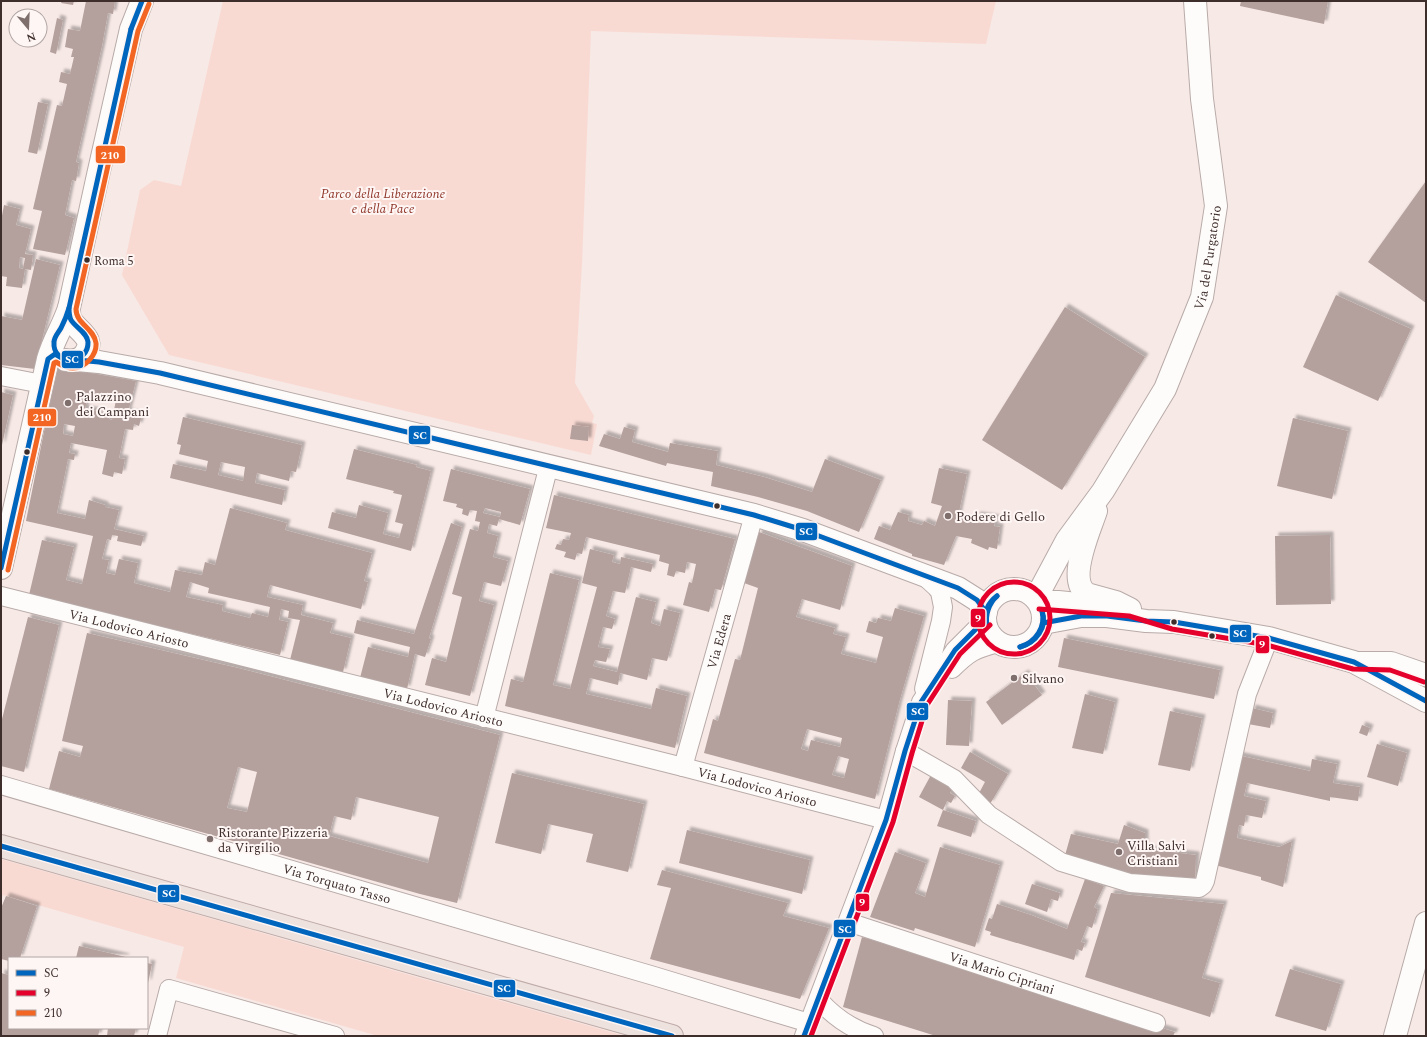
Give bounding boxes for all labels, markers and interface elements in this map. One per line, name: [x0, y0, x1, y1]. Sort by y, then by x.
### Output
north arrow: [8, 8, 48, 48]
text: N: [24, 27, 38, 46]
line badge: 210: [95, 145, 126, 164]
text: 210: [101, 147, 119, 164]
park label: Parco della Liberazione e della Pace: [321, 184, 445, 219]
street label: Via del Purgatorio: [1189, 204, 1227, 313]
place label: Roma 5: [94, 252, 134, 271]
marker: Roma 5: [82, 255, 92, 265]
line badge: SC: [61, 350, 84, 369]
text: SC: [65, 351, 79, 368]
place label: Palazzino dei Campani: [76, 387, 149, 422]
marker: Palazzino dei Campani: [63, 398, 73, 408]
line badge: 210: [27, 408, 57, 427]
text: 210: [33, 409, 51, 426]
line badge: SC: [408, 425, 431, 445]
text: SC: [413, 427, 427, 444]
unlabelled marker: [22, 447, 32, 457]
unlabelled marker: [712, 501, 722, 511]
place label: Podere di Gello: [956, 507, 1045, 527]
marker: Podere di Gello: [943, 511, 953, 521]
line badge: SC: [795, 522, 818, 541]
text: SC: [799, 523, 813, 540]
street label: Via Lodovico Ariosto: [67, 604, 191, 654]
line badge: 9: [970, 608, 986, 628]
street label: Via Edera: [702, 610, 737, 671]
text: 9: [975, 610, 981, 627]
unlabelled marker: [1169, 617, 1179, 627]
line badge: SC: [1229, 624, 1252, 643]
text: SC: [1233, 625, 1247, 642]
unlabelled marker: [1207, 631, 1217, 641]
line badge: 9: [1255, 635, 1270, 654]
text: 9: [1259, 636, 1265, 653]
place label: Silvano: [1022, 669, 1064, 689]
marker: Silvano: [1009, 673, 1019, 683]
street label: Via Lodovico Ariosto: [381, 683, 505, 733]
line badge: SC: [906, 702, 929, 721]
text: SC: [911, 703, 925, 720]
street label: Via Lodovico Ariosto: [695, 762, 819, 813]
place label: Ristorante Pizzeria da Virgilio: [218, 823, 328, 858]
marker: Ristorante Pizzeria da Virgilio: [205, 834, 215, 844]
place label: Villa Salvi Cristiani: [1127, 836, 1186, 871]
marker: Villa Salvi Cristiani: [1114, 847, 1124, 857]
street label: Via Torquato Tasso: [280, 859, 393, 910]
line badge: SC: [157, 884, 180, 903]
text: SC: [162, 885, 176, 902]
line badge: 9: [855, 893, 870, 912]
text: 9: [859, 894, 865, 911]
line badge: SC: [833, 919, 856, 938]
text: SC: [838, 921, 852, 938]
street label: Via Mario Cipriani: [946, 947, 1057, 1000]
legend: [8, 957, 148, 1029]
text: SC: [44, 964, 59, 983]
line badge: SC: [493, 979, 516, 998]
text: SC: [497, 980, 511, 997]
text: 9: [44, 984, 50, 1003]
text: 210: [44, 1004, 62, 1023]

